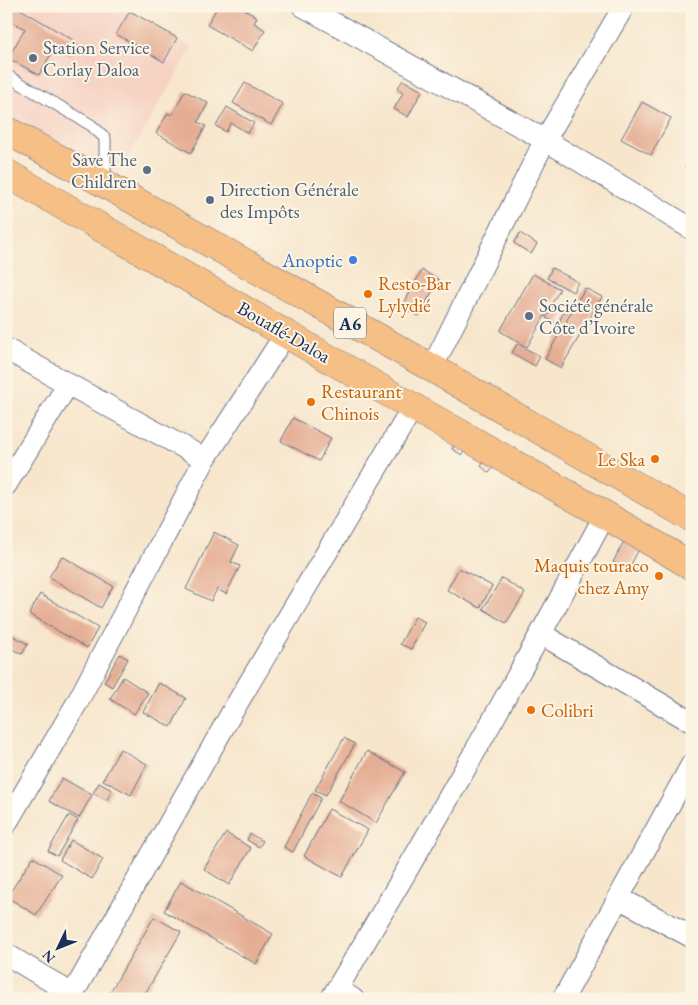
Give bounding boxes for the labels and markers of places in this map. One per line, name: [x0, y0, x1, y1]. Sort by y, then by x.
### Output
place label: Station Service Corlay Daloa: [43, 35, 150, 82]
marker: Station Service Corlay Daloa: [27, 52, 39, 64]
place label: Save The Children: [71, 147, 137, 194]
marker: Save The Children: [141, 164, 153, 176]
place label: Direction Générale des Impôts: [220, 177, 359, 224]
marker: Direction Générale des Impôts: [204, 194, 216, 206]
place label: Anoptic: [281, 248, 343, 273]
marker: Anoptic: [347, 254, 359, 266]
place label: Resto-Bar Lylydié: [378, 271, 451, 318]
marker: Resto-Bar Lylydié: [362, 288, 374, 300]
place label: Société générale Côte d’Ivoire: [539, 293, 653, 340]
marker: Société générale Côte d’Ivoire: [523, 310, 535, 322]
place label: Restaurant Chinois: [321, 379, 402, 426]
marker: Restaurant Chinois: [305, 396, 317, 408]
place label: Le Ska: [597, 447, 645, 472]
marker: Le Ska: [649, 453, 661, 465]
place label: Maquis touraco chez Amy: [534, 553, 650, 600]
marker: Maquis touraco chez Amy: [653, 570, 665, 582]
place label: Colibri: [541, 698, 594, 723]
marker: Colibri: [525, 704, 537, 716]

